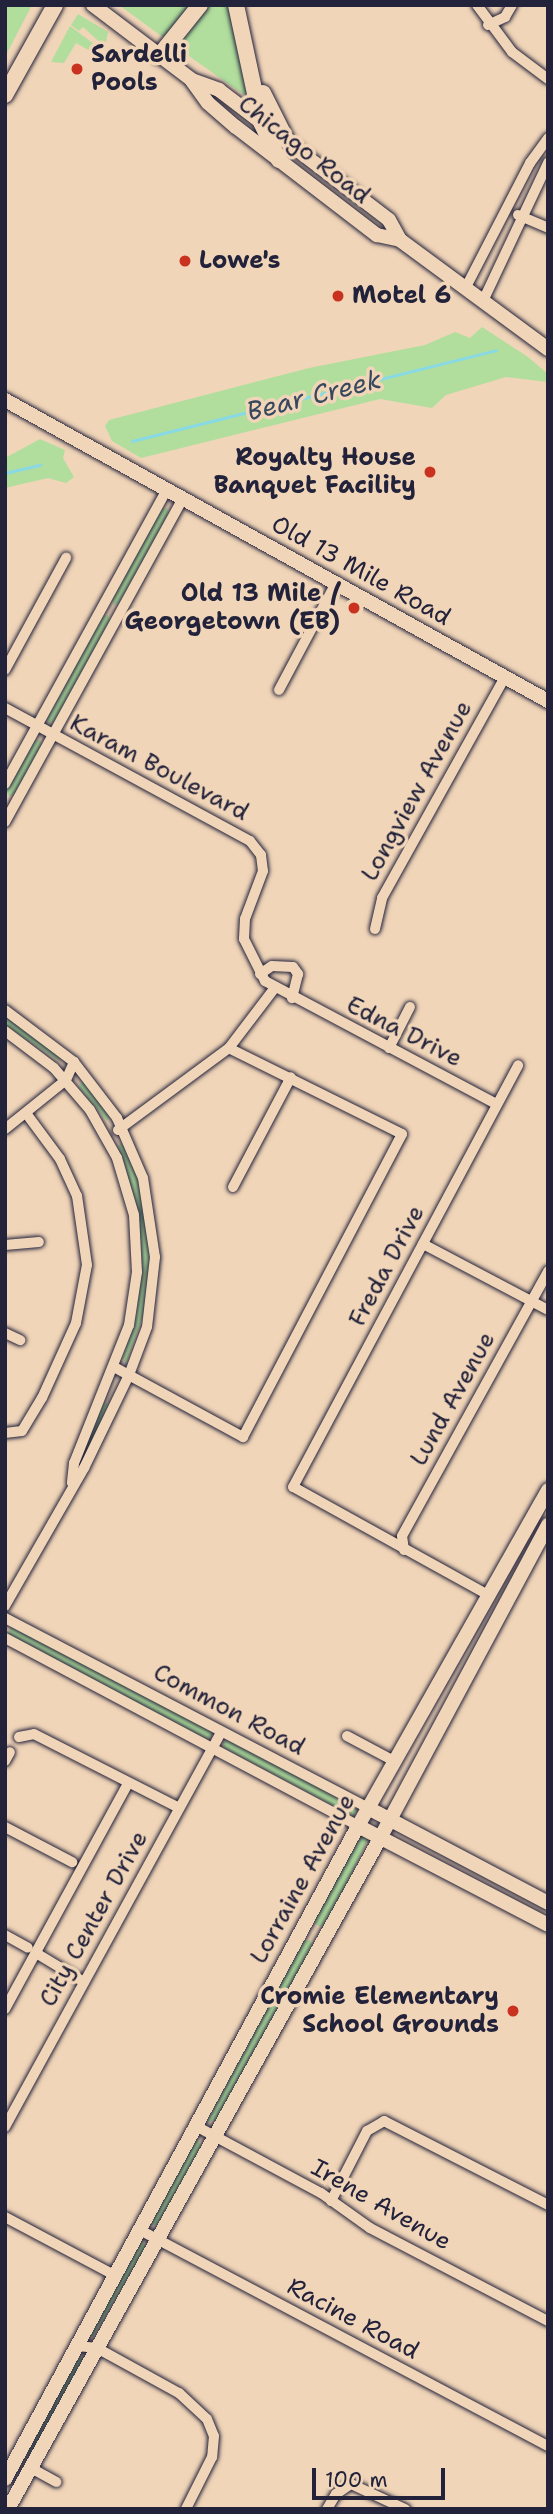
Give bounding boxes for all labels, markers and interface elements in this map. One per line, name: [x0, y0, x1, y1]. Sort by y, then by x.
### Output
place label: Sardelli Pools: [91, 41, 187, 97]
marker: Sardelli Pools: [69, 61, 85, 77]
street label: Chicago Road: [232, 90, 376, 210]
place label: Lowe's: [199, 247, 280, 275]
marker: Lowe's: [177, 253, 193, 269]
place label: Motel 6: [352, 282, 451, 310]
marker: Motel 6: [330, 288, 346, 304]
water label: Bear Creek: [243, 363, 385, 427]
place label: Royalty House Banquet Facility: [214, 444, 416, 500]
marker: Royalty House Banquet Facility: [422, 464, 438, 480]
street label: Old 13 Mile Road: [266, 510, 456, 632]
place label: Old 13 Mile / Georgetown (EB): [125, 580, 340, 636]
marker: Old 13 Mile / Georgetown (EB): [346, 600, 362, 616]
street label: Longview Avenue: [355, 696, 479, 886]
street label: Karam Boulevard: [65, 709, 253, 827]
street label: Edna Drive: [341, 991, 467, 1073]
street label: Freda Drive: [343, 1201, 431, 1331]
street label: Lund Avenue: [404, 1327, 502, 1471]
street label: Common Road: [148, 1658, 310, 1762]
street label: Lorraine Avenue: [244, 1789, 362, 1969]
street label: City Center Drive: [34, 1826, 154, 2012]
place label: Cromie Elementary School Grounds: [260, 1983, 499, 2039]
marker: Cromie Elementary School Grounds: [505, 2003, 521, 2019]
street label: Irene Avenue: [306, 2153, 456, 2257]
street label: Racine Road: [282, 2272, 424, 2366]
scale bar: [315, 2454, 448, 2498]
text: 100 m: [325, 2466, 388, 2494]

